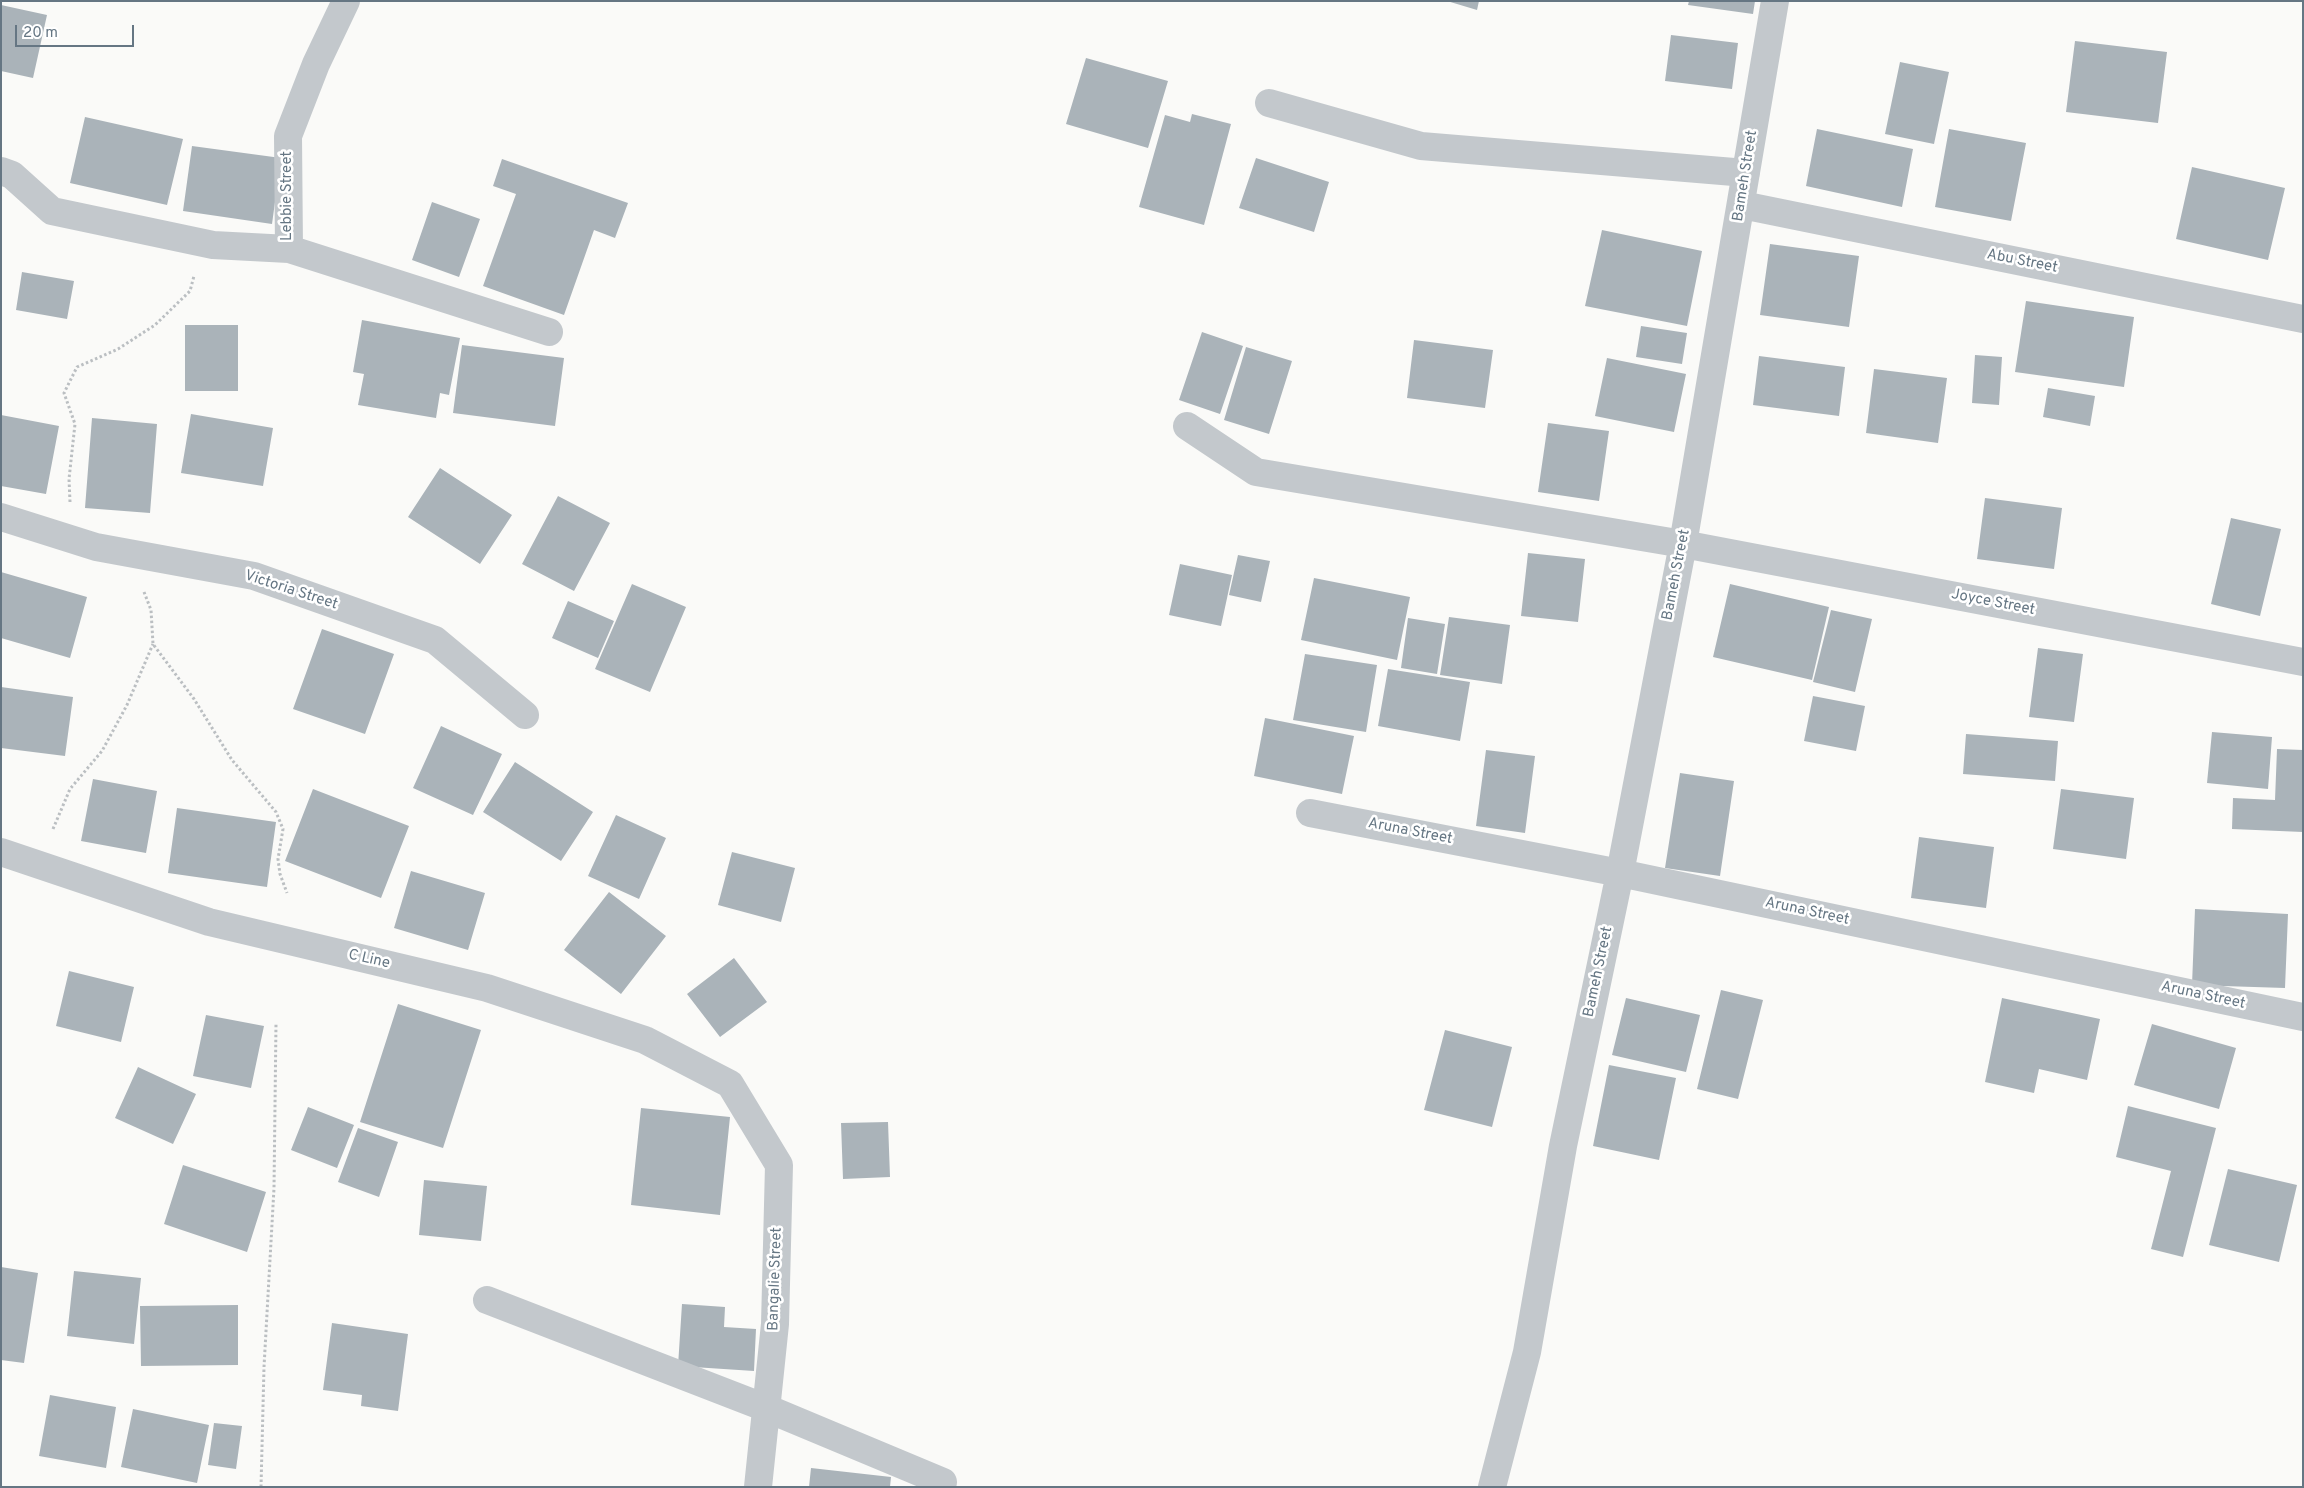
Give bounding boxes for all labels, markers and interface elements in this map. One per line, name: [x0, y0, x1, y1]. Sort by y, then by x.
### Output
scale bar: [18, 15, 136, 47]
text: 20 m: [23, 24, 58, 43]
street label: Bameh Street: [1730, 129, 1762, 223]
street label: Lebbie Street: [279, 151, 297, 241]
street label: Abu Street: [1985, 246, 2059, 278]
street label: Bameh Street: [1659, 528, 1695, 622]
street label: Victoria Street: [242, 567, 340, 615]
street label: Joyce Street: [1950, 586, 2036, 620]
street label: Aruna Street: [1366, 815, 1454, 849]
street label: Aruna Street: [1763, 894, 1851, 930]
street label: Bameh Street: [1581, 925, 1617, 1019]
street label: C Line: [346, 946, 392, 974]
street label: Aruna Street: [2159, 978, 2247, 1014]
street label: Bangalie Street: [765, 1227, 787, 1331]

